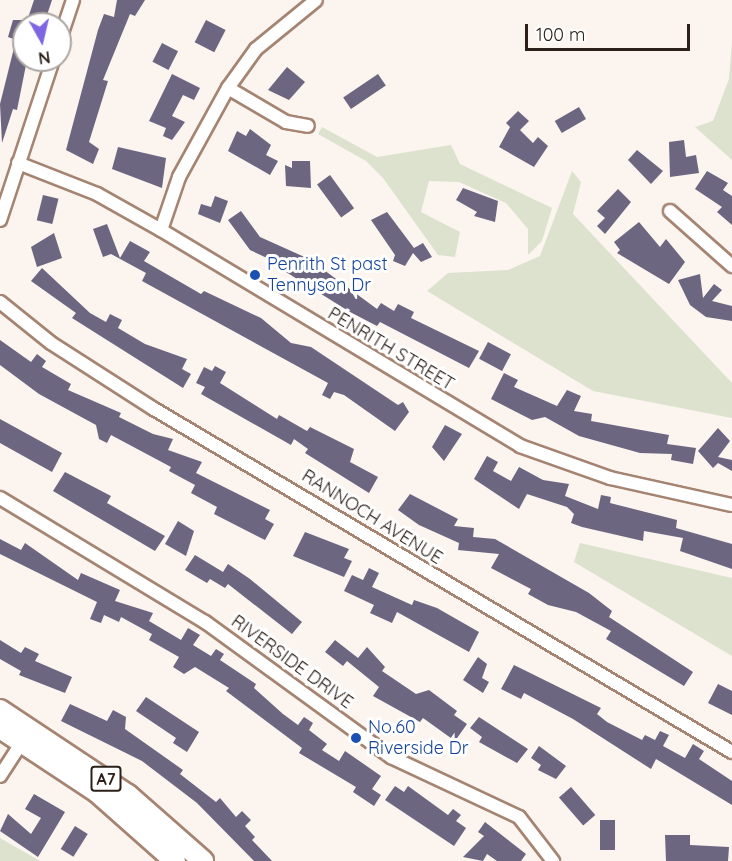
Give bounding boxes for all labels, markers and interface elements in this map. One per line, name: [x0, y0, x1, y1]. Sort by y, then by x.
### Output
north arrow: [12, 12, 72, 72]
scale bar: [528, 12, 693, 50]
text: 100 m: [536, 23, 585, 46]
text: N: [37, 47, 51, 69]
place label: Penrith St past Tennyson Dr: [267, 254, 388, 296]
marker: Penrith St past Tennyson Dr: [248, 268, 262, 282]
street label: PENRITH STREET: [324, 303, 458, 395]
street label: RANNOCH AVENUE: [298, 465, 446, 569]
street label: RIVERSIDE DRIVE: [227, 611, 357, 713]
place label: No.60 Riverside Dr: [368, 717, 469, 760]
marker: No.60 Riverside Dr: [349, 731, 363, 745]
road number: A7: [90, 766, 122, 792]

